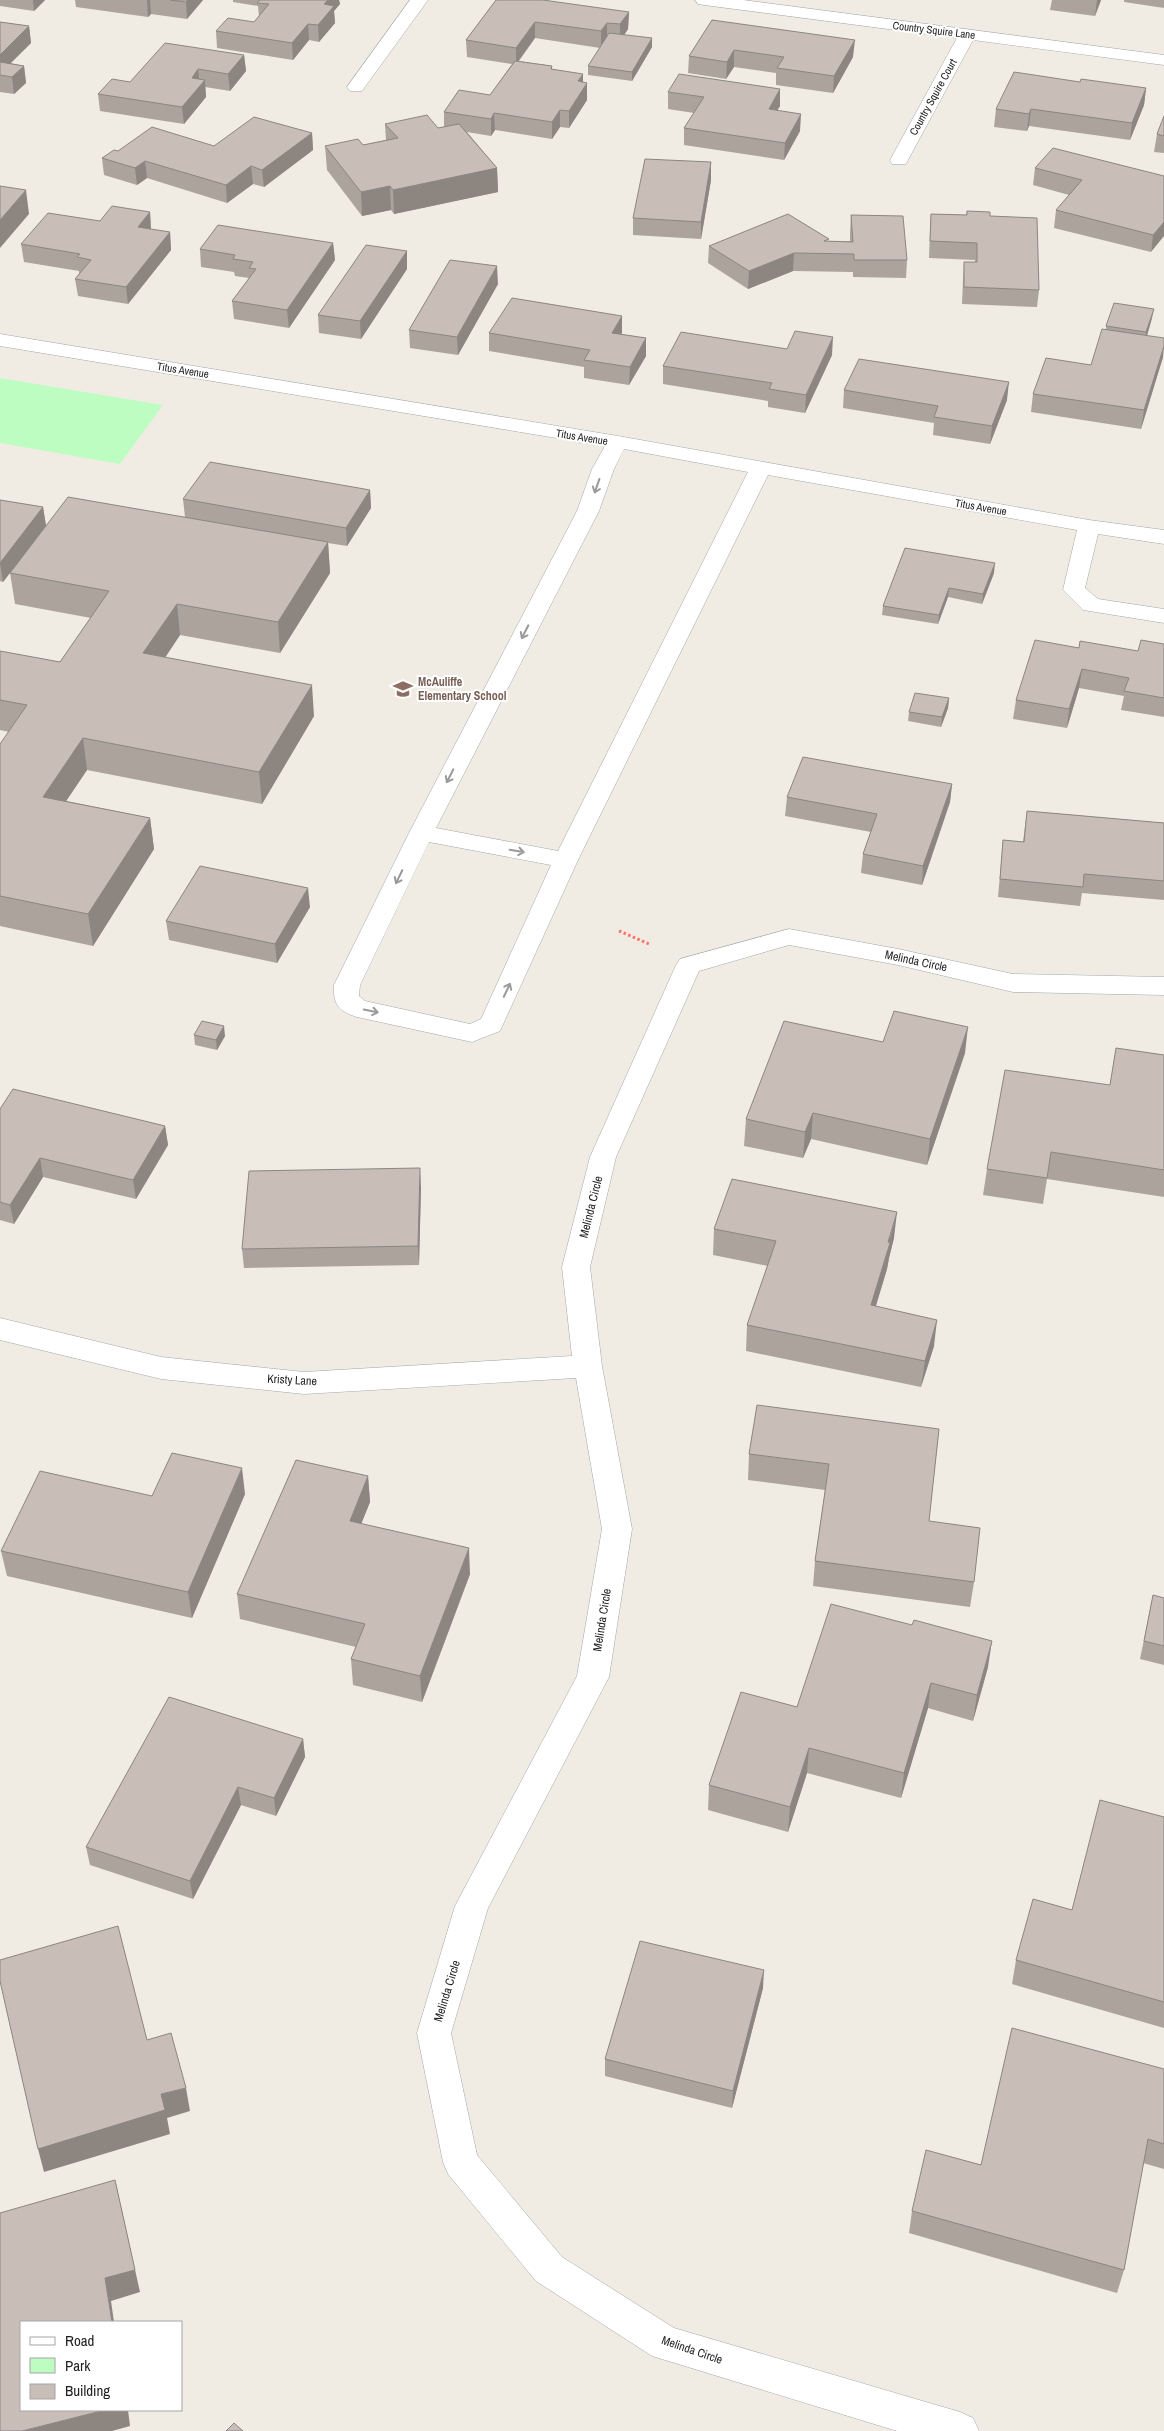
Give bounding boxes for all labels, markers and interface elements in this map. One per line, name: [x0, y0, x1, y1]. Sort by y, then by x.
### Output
street label: Country Squire Lane: [892, 18, 976, 42]
street label: Country Squire Court: [906, 56, 960, 138]
street label: Titus Avenue: [156, 359, 210, 381]
street label: Titus Avenue: [555, 426, 609, 448]
one-way arrow: [592, 478, 601, 493]
street label: Titus Avenue: [954, 496, 1008, 518]
one-way arrow: [520, 624, 529, 639]
place label: McAuliffe Elementary School: [418, 674, 507, 704]
school or university icon: McAuliffe Elementary School: [392, 678, 414, 700]
one-way arrow: [445, 768, 454, 783]
one-way arrow: [508, 847, 524, 857]
one-way arrow: [394, 869, 403, 884]
street label: Melinda Circle: [883, 947, 949, 975]
one-way arrow: [502, 983, 512, 998]
one-way arrow: [362, 1007, 378, 1016]
street label: Melinda Circle: [576, 1174, 606, 1240]
street label: Kristy Lane: [267, 1371, 317, 1389]
street label: Melinda Circle: [589, 1587, 615, 1653]
street label: Melinda Circle: [430, 1958, 464, 2024]
legend: [20, 2321, 182, 2411]
text: Road: [65, 2330, 94, 2351]
street label: Melinda Circle: [659, 2332, 725, 2368]
text: Park: [65, 2355, 91, 2376]
text: Building: [65, 2380, 110, 2401]

